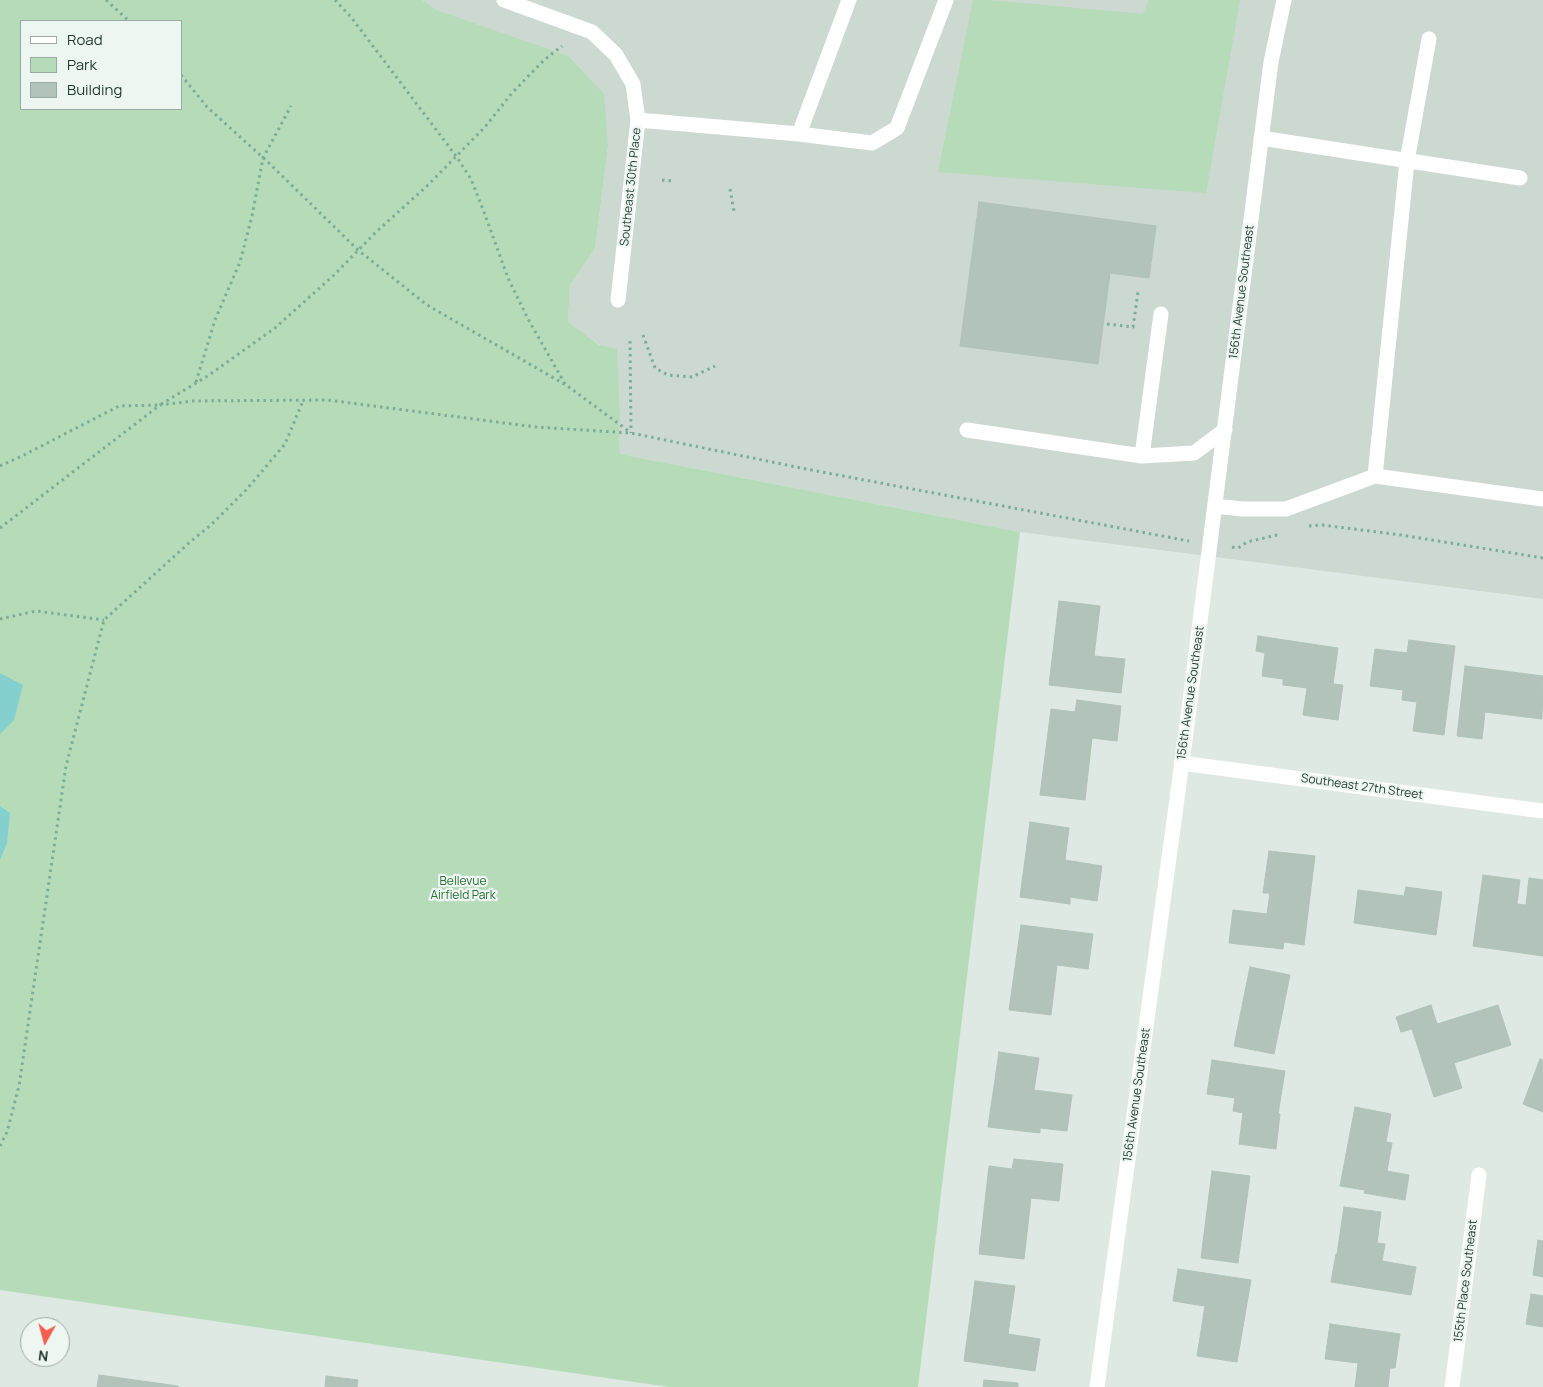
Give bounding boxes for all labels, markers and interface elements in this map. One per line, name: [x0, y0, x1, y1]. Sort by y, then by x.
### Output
legend: [20, 20, 182, 110]
text: Road: [67, 29, 103, 50]
text: Park: [67, 54, 97, 75]
text: Building: [67, 79, 122, 100]
street label: Southeast 30th Place: [618, 127, 644, 247]
street label: 156th Avenue Southeast: [1227, 224, 1257, 360]
street label: 156th Avenue Southeast: [1174, 625, 1208, 761]
street label: Southeast 27th Street: [1300, 771, 1424, 803]
park label: Bellevue Airfield Park: [430, 875, 496, 903]
street label: 156th Avenue Southeast: [1120, 1027, 1154, 1163]
street label: 155th Place Southeast: [1451, 1219, 1481, 1343]
north arrow: [20, 1317, 70, 1367]
text: N: [37, 1346, 49, 1366]

